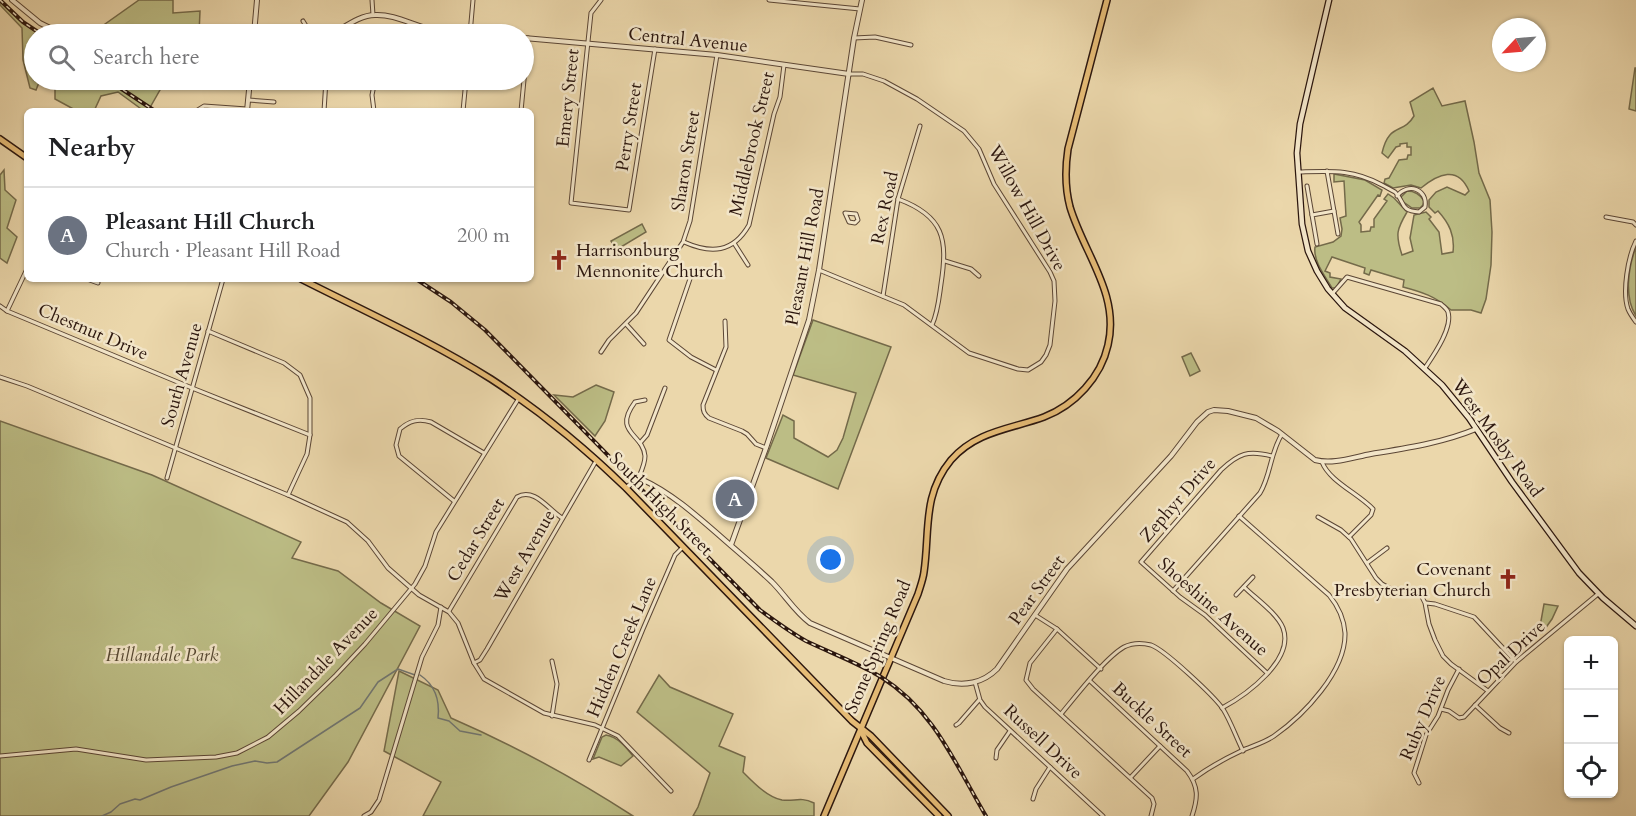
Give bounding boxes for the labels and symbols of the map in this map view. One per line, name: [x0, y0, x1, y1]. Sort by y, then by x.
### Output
north arrow: [1492, 18, 1546, 72]
street label: Central Avenue: [627, 21, 749, 59]
street label: Emery Street: [550, 47, 586, 148]
street label: Middlebrook Street: [723, 69, 781, 219]
street label: Perry Street: [610, 80, 648, 173]
street label: Sharon Street: [666, 109, 706, 213]
street label: Willow Hill Drive: [981, 140, 1072, 276]
street label: Rex Road: [865, 169, 905, 247]
street label: Pleasant Hill Road: [779, 186, 831, 328]
place label: Harrisonburg Mennonite Church: [576, 238, 724, 284]
church icon: Harrisonburg Mennonite Church: [547, 248, 571, 272]
street label: Chestnut Drive: [34, 298, 152, 366]
street label: South Avenue: [155, 320, 209, 430]
street label: West Mosby Road: [1445, 373, 1549, 503]
street label: South High Street: [604, 447, 719, 562]
street label: Zephyr Drive: [1134, 452, 1222, 548]
pin: A: [716, 476, 754, 522]
street label: Cedar Street: [441, 493, 511, 587]
street label: West Avenue: [488, 505, 562, 608]
your location: [816, 545, 845, 574]
street label: Pear Street: [1003, 550, 1071, 630]
street label: Shoeshine Avenue: [1152, 552, 1274, 662]
place label: Covenant Presbyterian Church: [1334, 557, 1491, 603]
church icon: Covenant Presbyterian Church: [1496, 567, 1520, 591]
street label: Hidden Creek Lane: [581, 573, 663, 721]
street label: Stone Spring Road: [839, 576, 918, 718]
street label: Hillandale Avenue: [268, 602, 384, 720]
street label: Opal Drive: [1471, 615, 1551, 691]
park label: Hillandale Park: [106, 643, 219, 668]
street label: Ruby Drive: [1394, 672, 1452, 764]
street label: Buckle Street: [1107, 676, 1198, 764]
street label: Russell Drive: [998, 699, 1088, 785]

